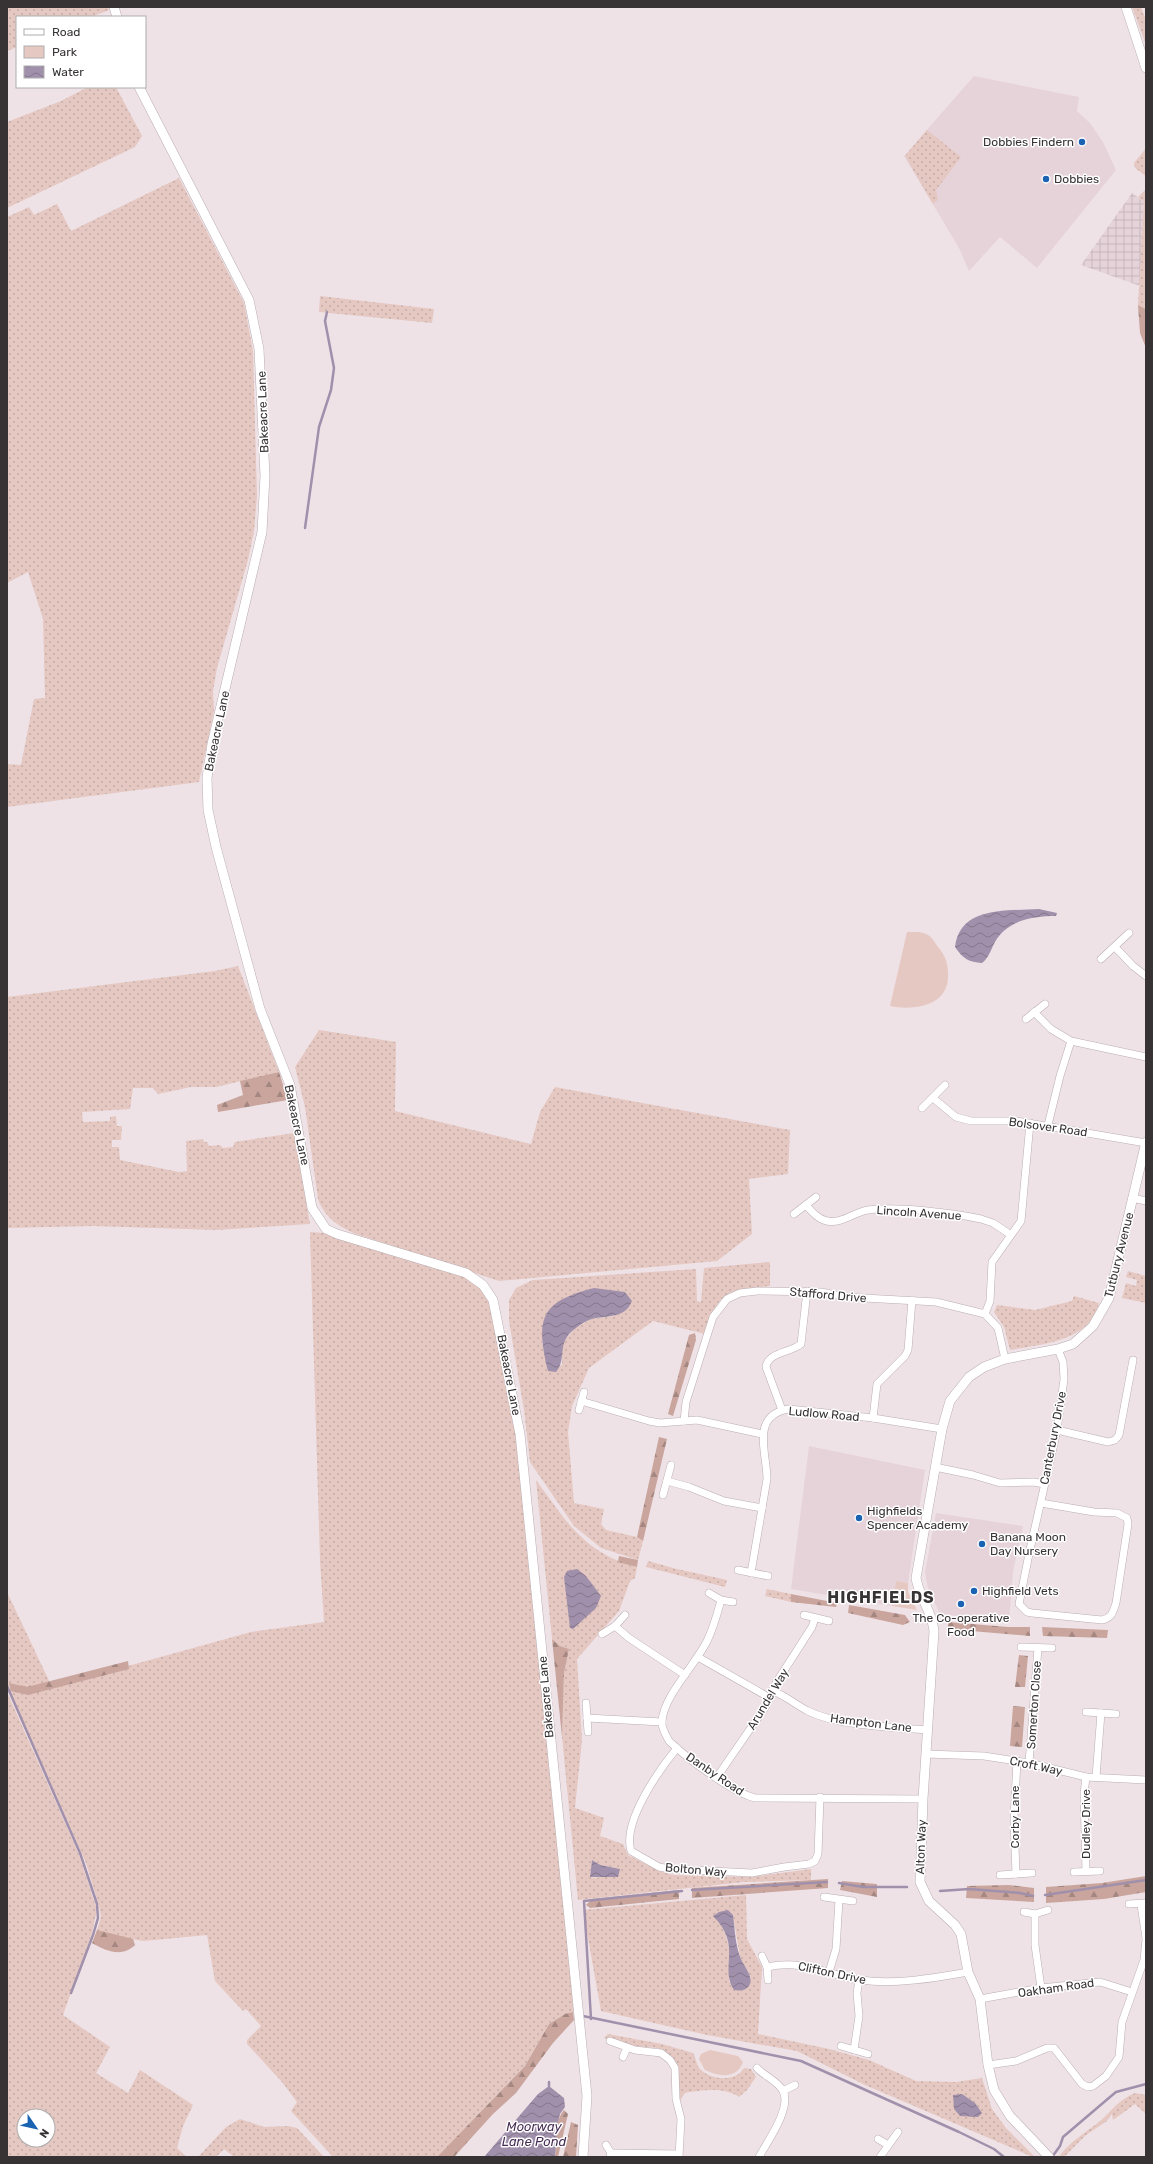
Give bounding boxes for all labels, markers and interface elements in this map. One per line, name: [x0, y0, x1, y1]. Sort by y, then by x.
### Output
legend: [16, 16, 146, 88]
text: Road: [52, 25, 80, 39]
text: Park: [52, 45, 78, 59]
text: Water: [52, 65, 84, 79]
place label: Dobbies Findern: [983, 135, 1074, 149]
marker: Dobbies Findern: [1077, 137, 1087, 147]
place label: Dobbies: [1054, 172, 1099, 186]
marker: Dobbies: [1041, 174, 1051, 184]
street label: Bakeacre Lane: [255, 371, 271, 453]
street label: Bakeacre Lane: [202, 689, 232, 773]
street label: Bakeacre Lane: [282, 1083, 312, 1167]
street label: Bolsover Road: [1008, 1115, 1088, 1139]
street label: Lincoln Avenue: [876, 1203, 962, 1223]
street label: Tutbury Avenue: [1102, 1210, 1136, 1299]
street label: Stafford Drive: [789, 1285, 867, 1305]
street label: Bakeacre Lane: [494, 1333, 524, 1417]
street label: Canterbury Drive: [1037, 1390, 1069, 1486]
street label: Ludlow Road: [788, 1404, 860, 1424]
place label: Highfields Spencer Academy: [867, 1504, 968, 1532]
marker: Highfields Spencer Academy: [854, 1513, 864, 1523]
place label: Banana Moon Day Nursery: [990, 1530, 1066, 1558]
marker: Banana Moon Day Nursery: [977, 1539, 987, 1549]
place label: Highfield Vets: [982, 1584, 1059, 1598]
marker: Highfield Vets: [969, 1586, 979, 1596]
district label: HIGHFIELDS: [827, 1588, 935, 1607]
marker: The Co-operative Food: [956, 1599, 966, 1609]
place label: The Co-operative Food: [913, 1611, 1010, 1639]
street label: Bakeacre Lane: [535, 1655, 557, 1738]
street label: Somerton Close: [1024, 1660, 1044, 1750]
street label: Arundel Way: [744, 1665, 792, 1732]
street label: Hampton Lane: [829, 1711, 913, 1735]
street label: Danby Road: [683, 1750, 747, 1798]
street label: Croft Way: [1008, 1754, 1064, 1779]
street label: Corby Lane: [1008, 1785, 1022, 1848]
street label: Dudley Drive: [1079, 1789, 1093, 1859]
street label: Alton Way: [913, 1819, 929, 1875]
street label: Bolton Way: [665, 1860, 728, 1880]
street label: Clifton Drive: [797, 1959, 868, 1987]
street label: Oakham Road: [1017, 1976, 1095, 2000]
north arrow: [16, 2108, 56, 2148]
water label: Moorway Lane Pond: [502, 2119, 567, 2149]
text: N: [36, 2126, 51, 2140]

